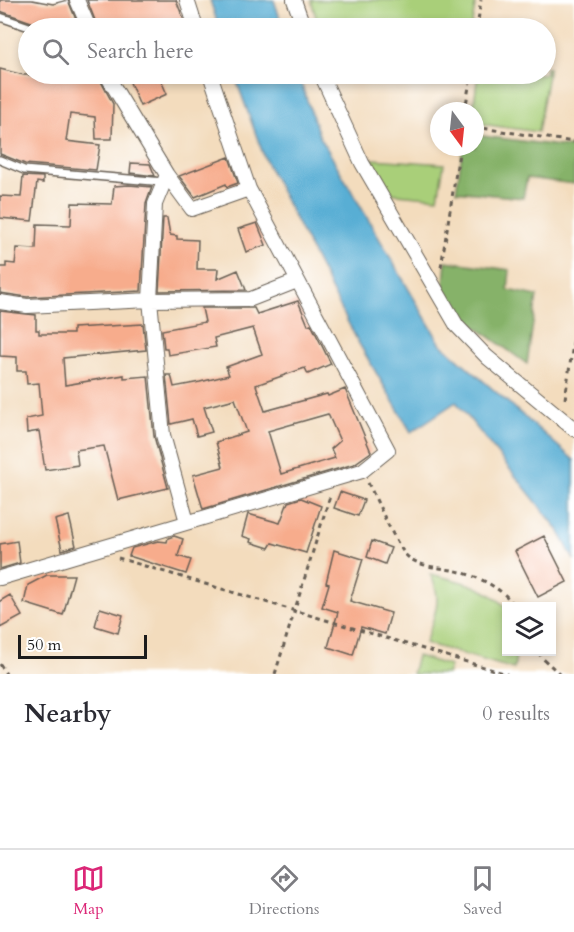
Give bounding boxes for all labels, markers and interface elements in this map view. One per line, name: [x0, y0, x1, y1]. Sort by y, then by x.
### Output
search box: [18, 18, 556, 84]
icon: search: [39, 35, 72, 68]
text: Search here: [87, 36, 194, 66]
north arrow: [430, 102, 484, 156]
map controls: [502, 602, 556, 656]
button: layers: [502, 602, 556, 656]
scale bar: [18, 632, 147, 660]
text: 50 m: [27, 634, 61, 656]
text: Nearby: [24, 696, 112, 731]
text: 0 results: [482, 700, 550, 727]
tab: Map: [72, 862, 105, 920]
tab: Directions: [249, 862, 319, 920]
tab: Saved: [463, 862, 502, 920]

